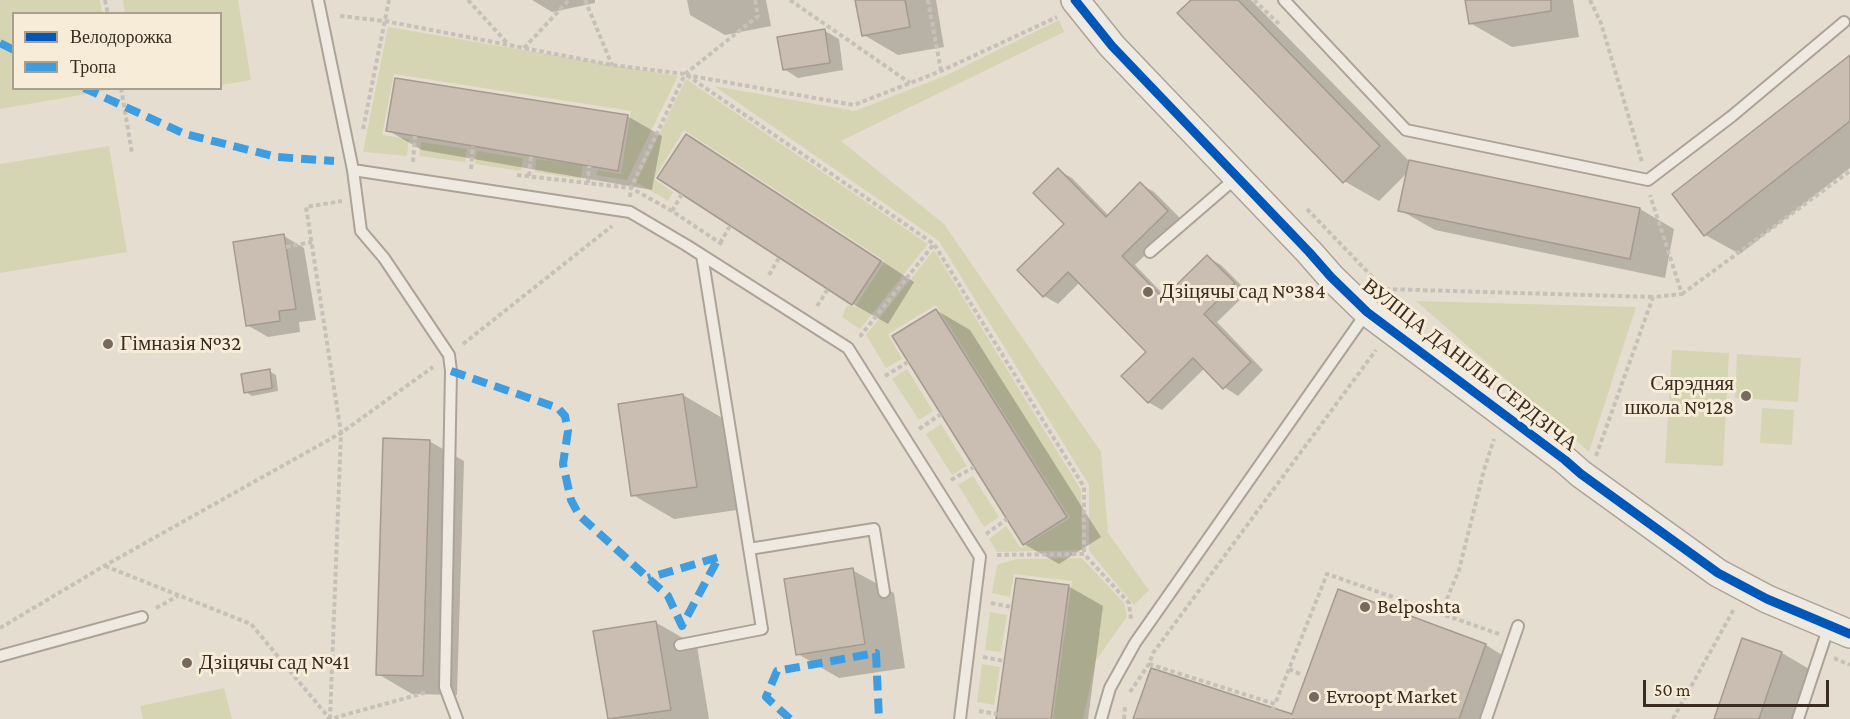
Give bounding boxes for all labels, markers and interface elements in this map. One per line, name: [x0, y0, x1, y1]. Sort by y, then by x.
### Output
legend: [12, 12, 222, 90]
text: Велодорожка: [70, 27, 172, 47]
text: Тропа: [70, 57, 116, 77]
street label: ВУЛІЦА ДАНІЛЫ СЕРДЗІЧА: [1357, 273, 1583, 457]
place label: Дзіцячы сад №384: [1160, 279, 1326, 305]
marker: Дзіцячы сад №384: [1141, 285, 1155, 299]
place label: Гімназія №32: [120, 331, 241, 357]
marker: Гімназія №32: [101, 337, 115, 351]
place label: Сярэдняя школа №128: [1624, 371, 1734, 421]
marker: Сярэдняя школа №128: [1739, 389, 1753, 403]
place label: Belposhta: [1377, 594, 1461, 620]
marker: Belposhta: [1358, 600, 1372, 614]
place label: Дзіцячы сад №41: [199, 650, 350, 676]
marker: Дзіцячы сад №41: [180, 656, 194, 670]
scale bar: [1646, 668, 1832, 706]
text: 50 m: [1654, 680, 1691, 700]
place label: Evroopt Market: [1326, 684, 1457, 710]
marker: Evroopt Market: [1307, 690, 1321, 704]

